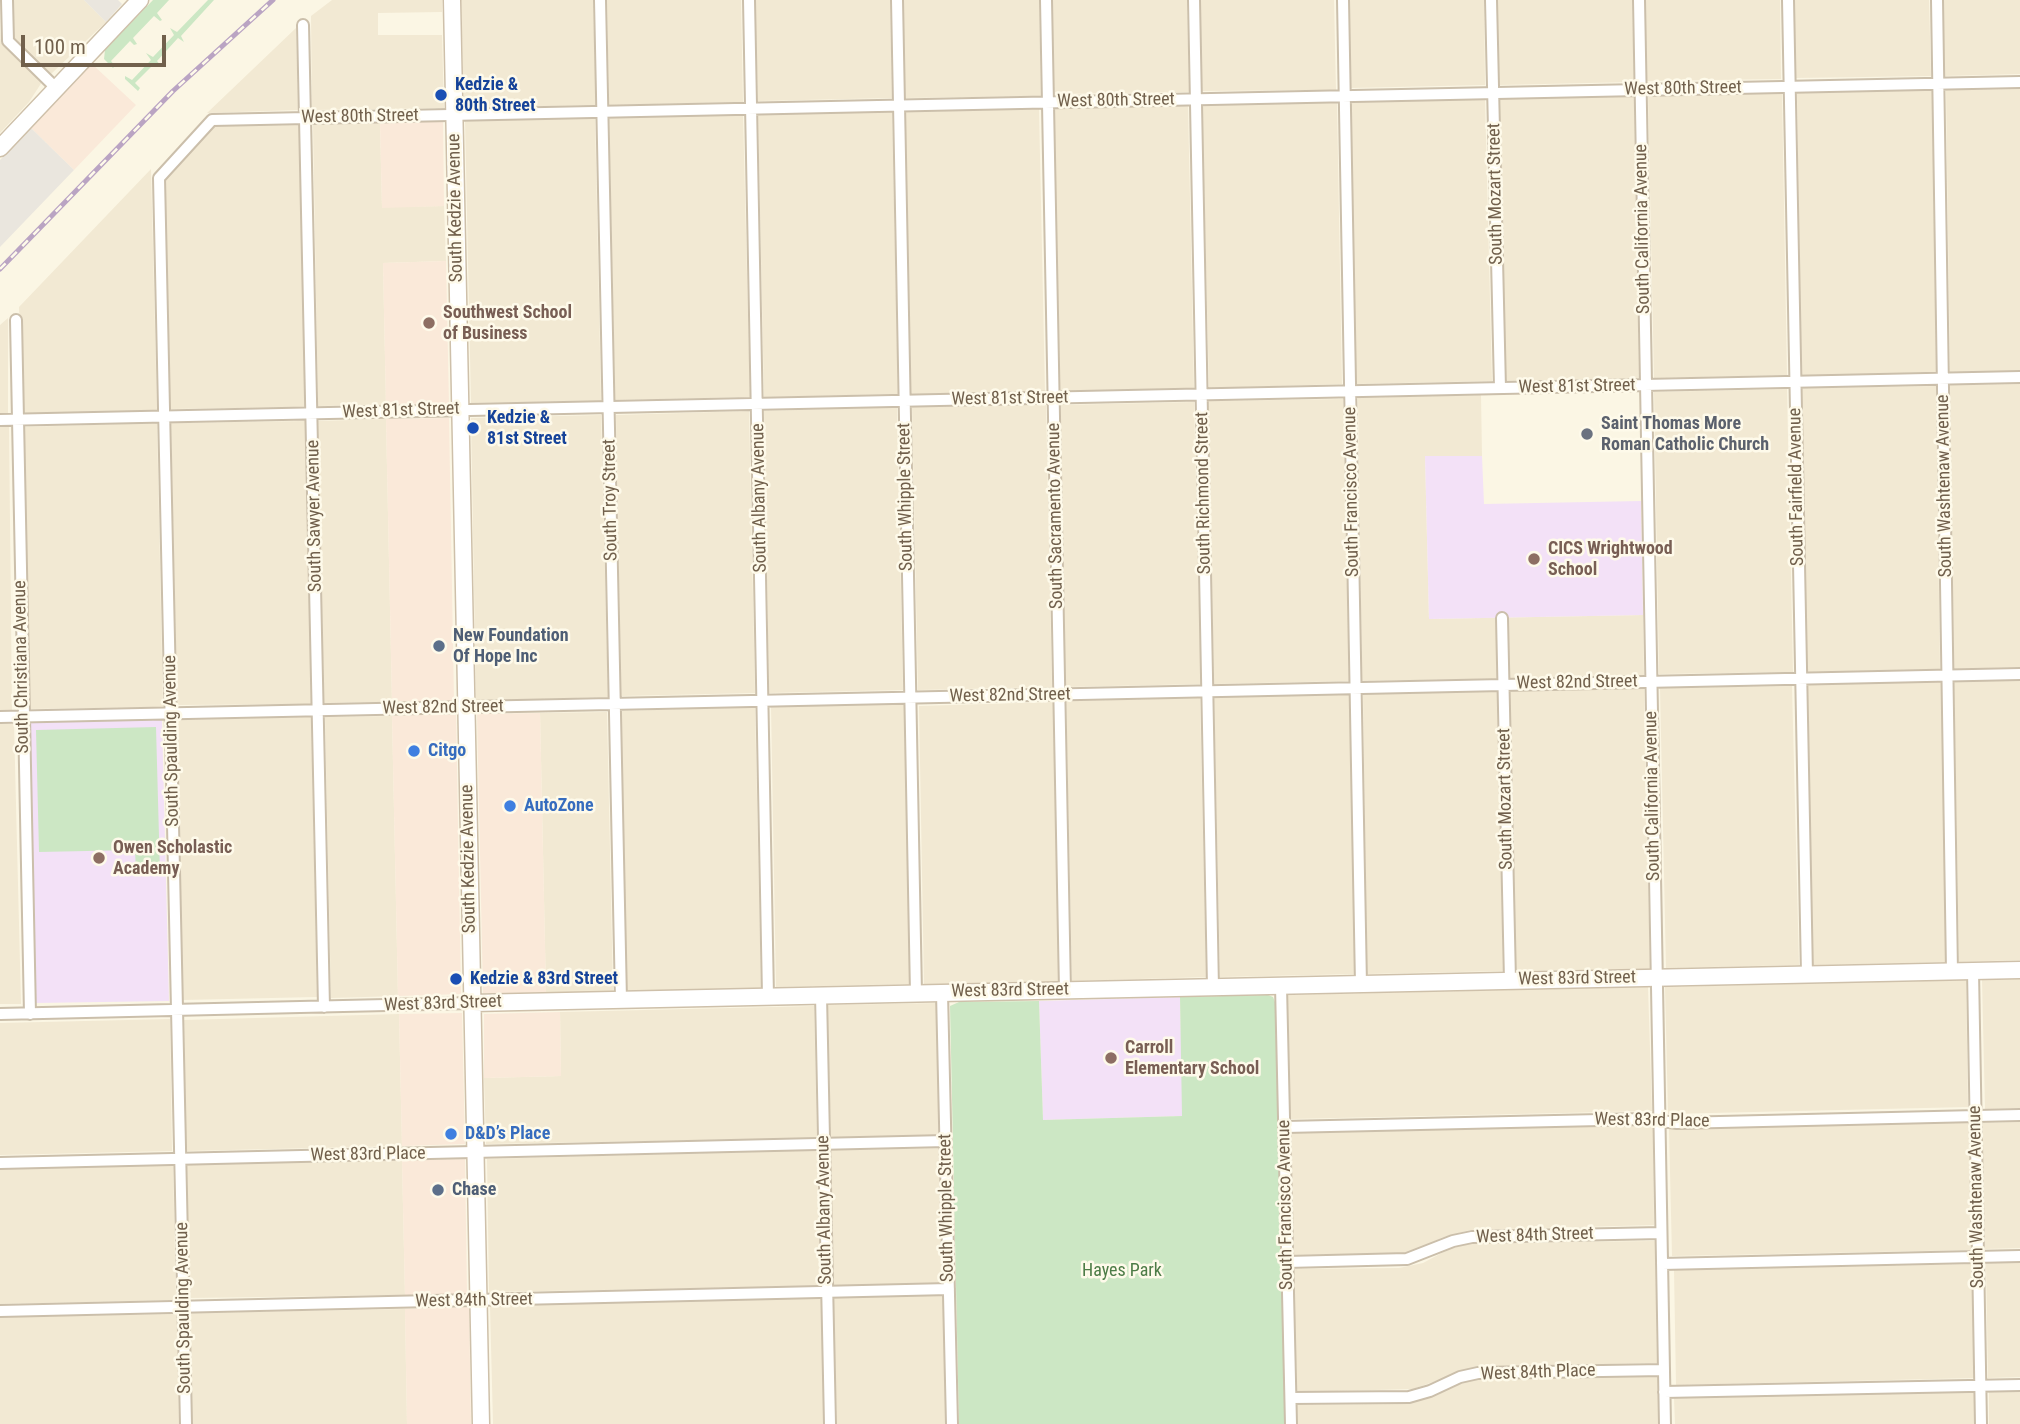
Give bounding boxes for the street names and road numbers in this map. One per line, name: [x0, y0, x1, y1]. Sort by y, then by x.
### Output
street label: West 80th Street: [1624, 77, 1742, 101]
street label: West 80th Street: [1057, 89, 1175, 113]
street label: West 80th Street: [301, 105, 419, 129]
street label: South Mozart Street: [1484, 123, 1508, 265]
street label: South Kedzie Avenue: [444, 134, 468, 282]
street label: South California Avenue: [1631, 144, 1655, 314]
street label: West 81st Street: [1518, 375, 1636, 399]
street label: West 81st Street: [951, 387, 1069, 411]
street label: South Washtenaw Avenue: [1933, 394, 1957, 578]
street label: West 81st Street: [342, 398, 460, 424]
street label: South Francisco Avenue: [1340, 407, 1364, 577]
street label: South Fairfield Avenue: [1785, 408, 1809, 566]
street label: South Richmond Street: [1192, 412, 1216, 574]
street label: South Albany Avenue: [748, 423, 772, 573]
street label: South Whipple Street: [894, 423, 918, 571]
street label: South Sacramento Avenue: [1044, 423, 1068, 609]
street label: South Troy Street: [599, 439, 623, 561]
street label: South Sawyer Avenue: [303, 440, 327, 592]
street label: South Christiana Avenue: [10, 580, 34, 754]
street label: South Spaulding Avenue: [160, 655, 184, 827]
street label: West 82nd Street: [1516, 671, 1638, 695]
street label: West 82nd Street: [949, 684, 1071, 708]
street label: West 82nd Street: [382, 696, 504, 720]
street label: South California Avenue: [1641, 711, 1665, 881]
street label: South Mozart Street: [1494, 728, 1518, 870]
street label: South Kedzie Avenue: [457, 785, 481, 933]
street label: West 83rd Street: [1518, 967, 1636, 991]
street label: West 83rd Street: [951, 979, 1069, 1003]
street label: West 83rd Street: [384, 991, 502, 1017]
street label: South Washtenaw Avenue: [1965, 1105, 1989, 1289]
street label: West 83rd Place: [1594, 1109, 1710, 1133]
street label: South Francisco Avenue: [1274, 1120, 1298, 1290]
street label: South Whipple Street: [935, 1134, 959, 1282]
street label: South Albany Avenue: [813, 1135, 837, 1285]
street label: West 83rd Place: [310, 1143, 426, 1167]
street label: South Spaulding Avenue: [172, 1222, 196, 1394]
street label: West 84th Street: [1476, 1223, 1594, 1249]
street label: West 84th Street: [415, 1289, 533, 1313]
street label: West 84th Place: [1480, 1360, 1596, 1386]

